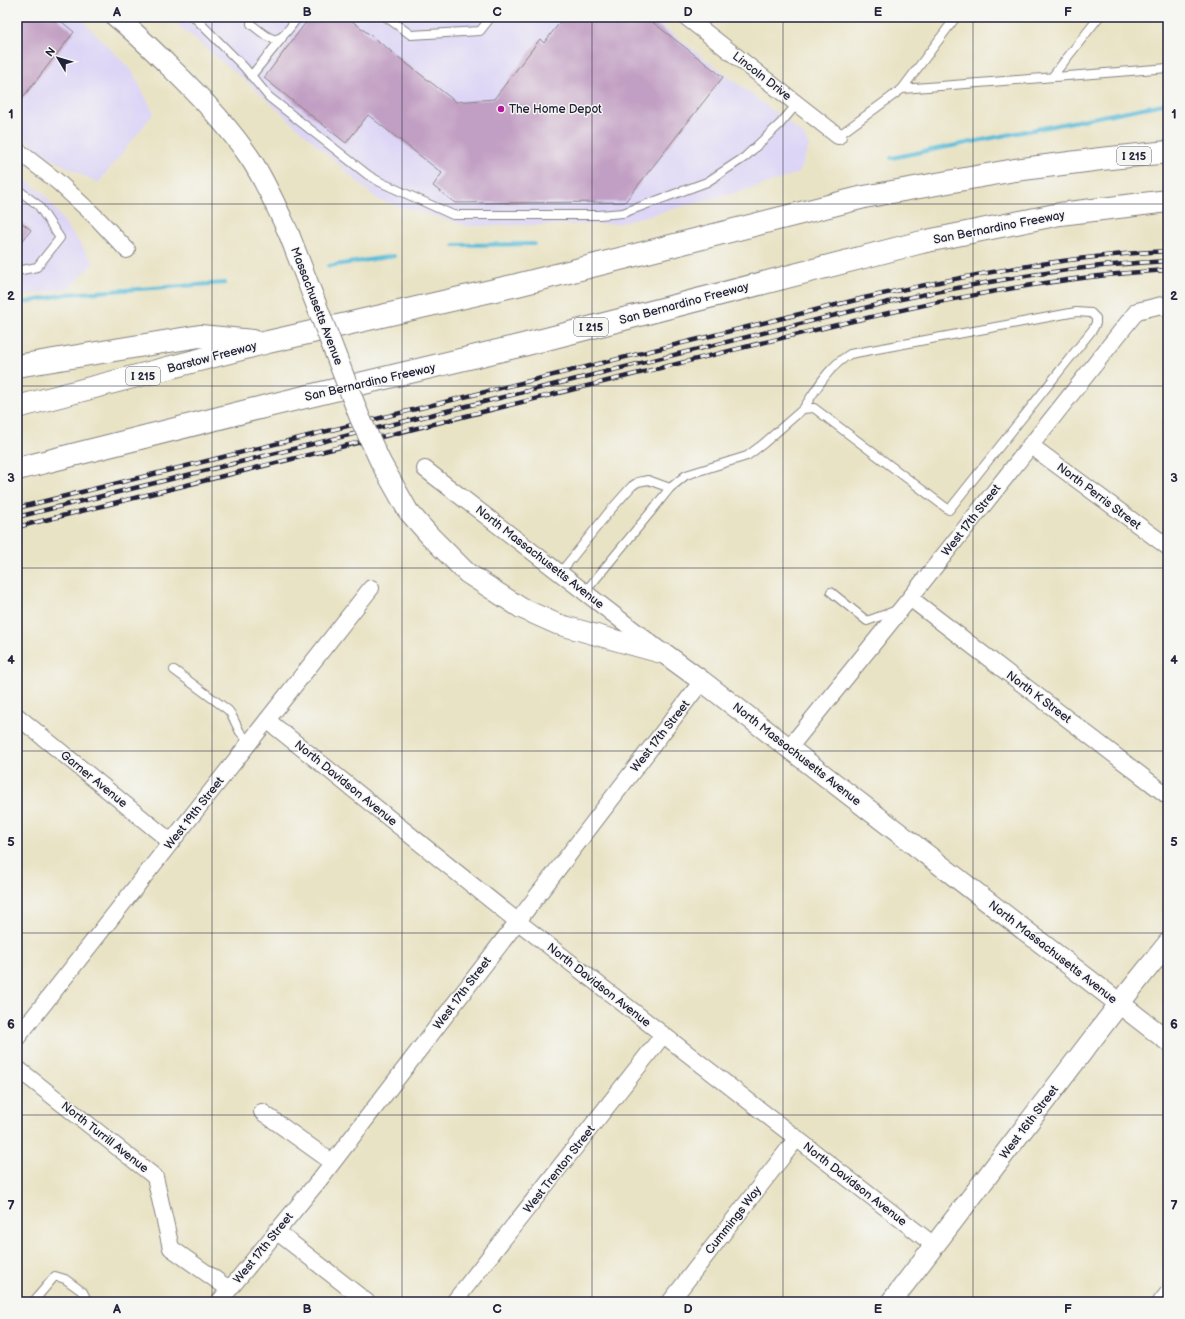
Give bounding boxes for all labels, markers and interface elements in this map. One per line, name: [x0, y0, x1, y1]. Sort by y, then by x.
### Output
text: A: [112, 4, 121, 20]
text: B: [302, 4, 312, 20]
text: C: [492, 4, 502, 20]
text: D: [683, 4, 693, 20]
text: E: [874, 4, 883, 20]
text: F: [1064, 4, 1072, 20]
north arrow: [38, 38, 78, 78]
text: N: [43, 45, 58, 59]
street label: Lincoln Drive: [729, 49, 794, 104]
place label: The Home Depot: [509, 102, 602, 117]
marker: The Home Depot: [496, 104, 506, 114]
text: 1: [8, 106, 14, 122]
text: 1: [1171, 106, 1177, 122]
road number: I 215: [1117, 147, 1151, 165]
street label: San Bernardino Freeway: [932, 207, 1067, 248]
street label: Massachusetts Avenue: [287, 245, 346, 367]
street label: San Bernardino Freeway: [618, 279, 751, 328]
text: 2: [7, 288, 15, 304]
text: 2: [1170, 288, 1178, 304]
road number: I 215: [574, 318, 608, 336]
street label: Barstow Freeway: [166, 338, 259, 377]
street label: San Bernardino Freeway: [303, 360, 437, 405]
road number: I 215: [126, 367, 160, 385]
street label: North Perris Street: [1054, 460, 1144, 533]
text: 3: [7, 470, 15, 486]
text: 3: [1170, 470, 1178, 486]
street label: West 17th Street: [939, 481, 1004, 559]
street label: North Massachusetts Avenue: [472, 503, 607, 612]
text: 4: [7, 652, 15, 668]
text: 4: [1170, 652, 1178, 668]
street label: North K Street: [1003, 668, 1074, 727]
street label: West 17th Street: [628, 697, 693, 775]
street label: North Massachusetts Avenue: [729, 700, 864, 809]
street label: North Davidson Avenue: [291, 737, 400, 829]
street label: Garner Avenue: [57, 748, 130, 811]
street label: West 19th Street: [161, 774, 228, 853]
text: 5: [7, 834, 15, 850]
text: 5: [1170, 834, 1178, 850]
street label: North Massachusetts Avenue: [985, 898, 1120, 1007]
street label: North Davidson Avenue: [544, 940, 654, 1031]
street label: West 17th Street: [430, 954, 495, 1033]
text: 6: [7, 1016, 15, 1032]
text: 6: [1170, 1016, 1178, 1032]
street label: West 16th Street: [997, 1082, 1062, 1162]
street label: North Turrill Avenue: [58, 1099, 151, 1176]
street label: West Trenton Street: [520, 1122, 599, 1216]
street label: North Davidson Avenue: [800, 1139, 910, 1230]
street label: Cummings Way: [702, 1183, 765, 1258]
text: 7: [7, 1198, 15, 1214]
text: 7: [1170, 1198, 1178, 1214]
street label: West 17th Street: [230, 1210, 297, 1287]
text: A: [112, 1301, 121, 1317]
text: B: [302, 1301, 312, 1317]
text: C: [492, 1301, 502, 1317]
text: D: [683, 1301, 693, 1317]
text: E: [874, 1301, 883, 1317]
text: F: [1064, 1301, 1072, 1317]

